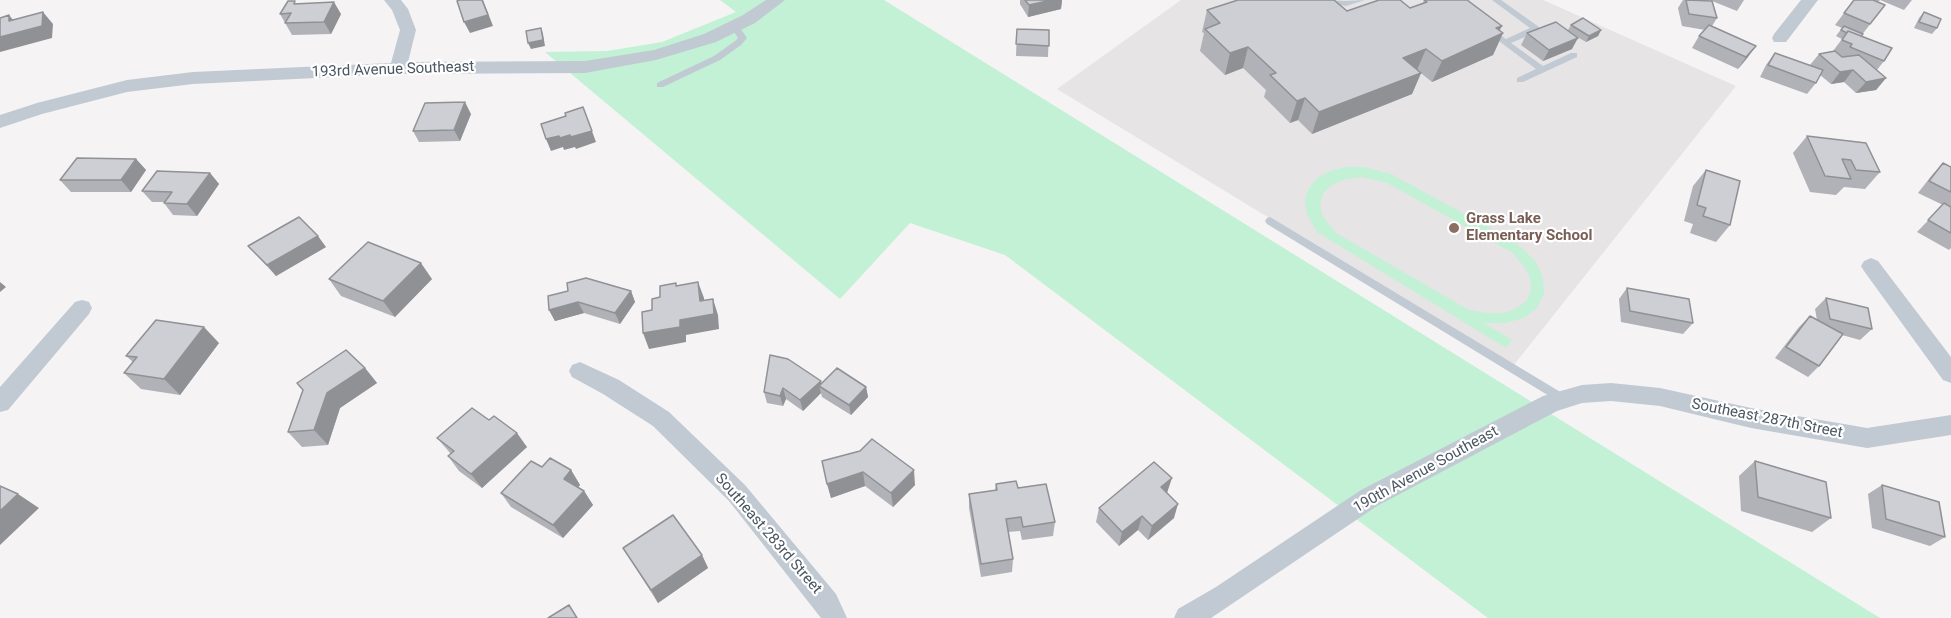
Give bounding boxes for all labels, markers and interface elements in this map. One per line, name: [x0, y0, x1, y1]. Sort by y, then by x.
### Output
street label: 193rd Avenue Southeast: [311, 58, 475, 82]
place label: Grass Lake Elementary School: [1466, 210, 1592, 245]
marker: Grass Lake Elementary School: [1447, 221, 1461, 235]
street label: Southeast 287th Street: [1690, 396, 1844, 442]
street label: 190th Avenue Southeast: [1351, 423, 1501, 517]
street label: Southeast 283rd Street: [711, 470, 825, 598]

